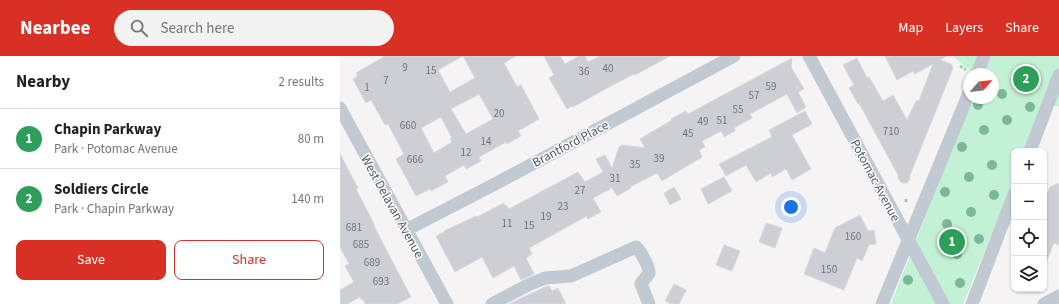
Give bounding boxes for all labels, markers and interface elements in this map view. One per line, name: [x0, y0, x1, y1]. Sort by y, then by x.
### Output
search box: [114, 10, 394, 46]
text: Nearbee: [20, 15, 90, 42]
icon: search: [128, 17, 150, 39]
text: Search here: [160, 18, 234, 39]
text: Map: [898, 18, 923, 38]
text: Layers: [945, 18, 983, 38]
text: Share: [1005, 18, 1039, 38]
house number: 9: [402, 60, 408, 75]
house number: 40: [603, 61, 613, 76]
house number: 15: [426, 63, 436, 78]
house number: 36: [579, 64, 590, 79]
pin: 2: [1013, 64, 1039, 94]
north arrow: [963, 68, 999, 104]
text: Nearby: [16, 70, 70, 94]
text: 2 results: [279, 73, 324, 91]
house number: 7: [383, 73, 389, 88]
house number: 59: [766, 79, 776, 94]
house number: 1: [364, 80, 370, 95]
house number: 57: [749, 88, 759, 103]
house number: 55: [733, 102, 743, 117]
house number: 20: [494, 106, 504, 121]
house number: 51: [717, 113, 727, 128]
house number: 49: [698, 114, 708, 129]
street label: Brantford Place: [529, 116, 612, 172]
house number: 660: [400, 118, 416, 133]
text: Chapin Parkway: [54, 119, 161, 140]
house number: 710: [883, 124, 899, 139]
house number: 45: [683, 126, 693, 141]
text: 1: [26, 130, 32, 148]
text: 80 m: [298, 130, 324, 148]
house number: 14: [481, 134, 492, 149]
street label: Potomac Avenue: [846, 136, 904, 225]
text: Park · Potomac Avenue: [54, 140, 178, 158]
house number: 12: [461, 145, 471, 160]
map controls: [1011, 148, 1047, 292]
button: +: [1011, 148, 1047, 184]
house number: 39: [654, 151, 664, 166]
street label: West Delavan Avenue: [356, 152, 428, 261]
house number: 666: [407, 152, 424, 167]
house number: 35: [630, 157, 640, 172]
house number: 31: [610, 171, 620, 186]
text: Soldiers Circle: [54, 179, 149, 200]
house number: 27: [575, 183, 585, 198]
button: −: [1011, 184, 1047, 220]
text: 2: [26, 190, 32, 208]
text: 140 m: [291, 190, 324, 208]
your location: [781, 197, 801, 217]
house number: 23: [558, 199, 568, 214]
text: Park · Chapin Parkway: [54, 200, 174, 218]
house number: 19: [541, 209, 551, 224]
house number: 11: [502, 216, 512, 231]
house number: 15: [524, 218, 534, 233]
house number: 681: [346, 220, 362, 235]
button: locate: [1011, 220, 1047, 256]
pin: 1: [939, 227, 965, 257]
house number: 160: [845, 229, 861, 244]
house number: 685: [353, 237, 369, 252]
button: Save: [16, 240, 166, 280]
button: Share: [174, 240, 324, 280]
house number: 689: [364, 255, 380, 270]
button: layers: [1011, 256, 1047, 292]
house number: 150: [821, 262, 837, 277]
house number: 693: [373, 274, 389, 289]

